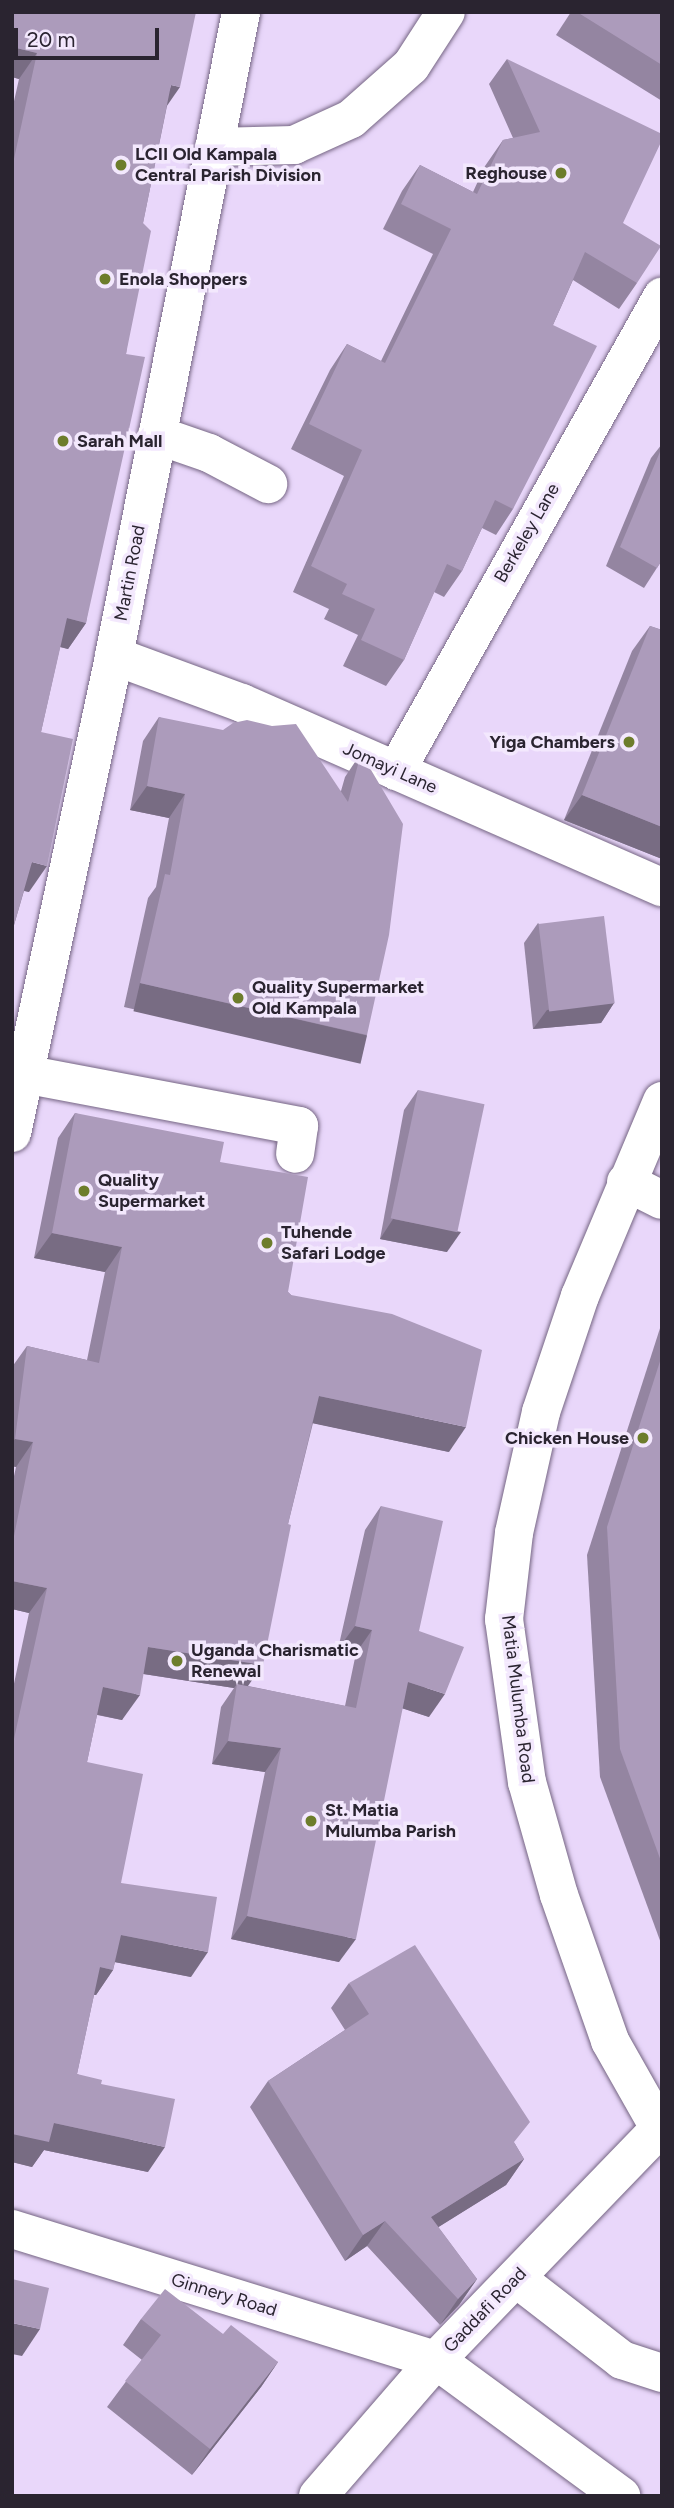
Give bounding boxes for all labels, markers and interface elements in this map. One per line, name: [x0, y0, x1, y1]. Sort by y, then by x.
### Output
scale bar: [18, 14, 163, 58]
text: 20 m: [27, 27, 75, 52]
place label: LCII Old Kampala Central Parish Division: [135, 144, 321, 186]
marker: LCII Old Kampala Central Parish Division: [113, 157, 129, 173]
place label: Reghouse: [465, 162, 547, 184]
marker: Reghouse: [553, 165, 569, 181]
place label: Enola Shoppers: [119, 268, 247, 290]
marker: Enola Shoppers: [97, 271, 113, 287]
place label: Sarah Mall: [77, 430, 162, 452]
marker: Sarah Mall: [55, 433, 71, 449]
street label: Berkeley Lane: [490, 479, 564, 587]
street label: Martin Road: [110, 523, 150, 623]
place label: Yiga Chambers: [489, 731, 615, 753]
marker: Yiga Chambers: [621, 734, 637, 750]
street label: Jomayi Lane: [340, 738, 440, 798]
place label: Quality Supermarket Old Kampala: [252, 977, 424, 1020]
marker: Quality Supermarket Old Kampala: [230, 990, 246, 1006]
place label: Quality Supermarket: [98, 1170, 205, 1212]
marker: Quality Supermarket: [76, 1183, 92, 1199]
place label: Tuhende Safari Lodge: [281, 1222, 385, 1264]
marker: Tuhende Safari Lodge: [259, 1235, 275, 1251]
place label: Chicken House: [505, 1427, 629, 1449]
marker: Chicken House: [635, 1430, 651, 1446]
street label: Matia Mulumba Road: [497, 1614, 539, 1784]
place label: Uganda Charismatic Renewal: [191, 1640, 359, 1682]
marker: Uganda Charismatic Renewal: [169, 1653, 185, 1669]
place label: St. Matia Mulumba Parish: [325, 1800, 456, 1842]
marker: St. Matia Mulumba Parish: [303, 1813, 319, 1829]
street label: Gaddafi Road: [439, 2263, 531, 2357]
street label: Ginnery Road: [169, 2269, 279, 2321]

